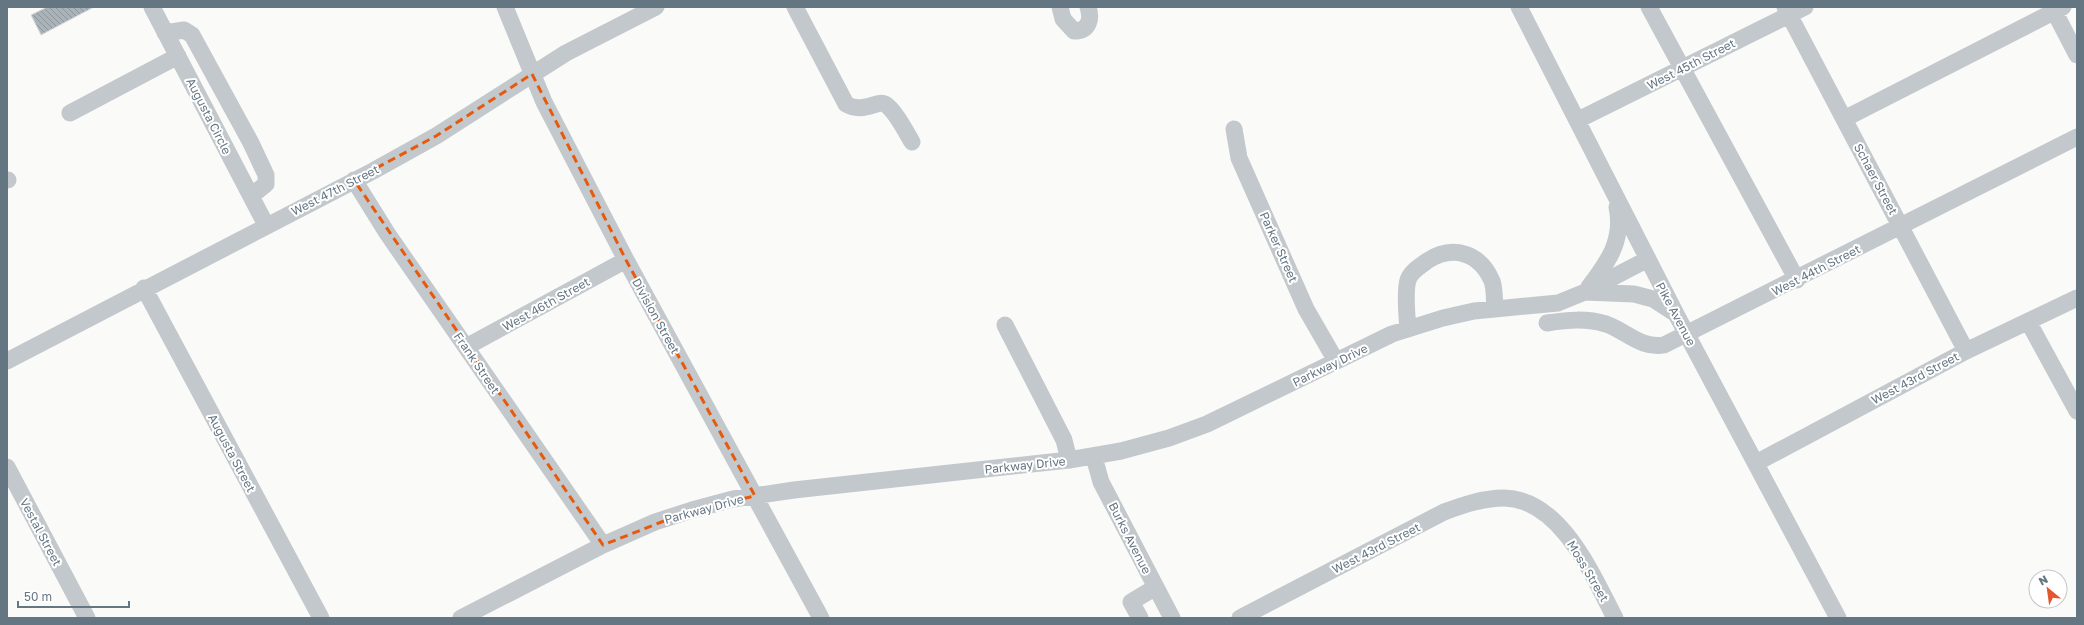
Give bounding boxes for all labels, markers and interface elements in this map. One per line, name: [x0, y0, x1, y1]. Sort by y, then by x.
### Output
street label: West 45th Street: [1644, 35, 1738, 93]
street label: Augusta Circle: [183, 75, 235, 157]
street label: Schaer Street: [1851, 141, 1901, 217]
street label: West 47th Street: [289, 161, 382, 219]
street label: Parker Street: [1257, 209, 1301, 285]
street label: West 44th Street: [1769, 241, 1863, 299]
street label: West 46th Street: [500, 274, 592, 334]
street label: Division Street: [629, 276, 683, 357]
street label: Pike Avenue: [1653, 280, 1699, 348]
street label: Frank Street: [451, 329, 503, 397]
street label: Parkway Drive: [1290, 340, 1370, 390]
street label: West 43rd Street: [1869, 349, 1961, 407]
street label: Augusta Street: [205, 411, 259, 495]
street label: Parkway Drive: [984, 453, 1066, 477]
street label: Parkway Drive: [663, 491, 745, 527]
street label: Vestal Street: [17, 496, 65, 569]
street label: Burks Avenue: [1106, 500, 1155, 576]
street label: West 43rd Street: [1329, 519, 1423, 577]
street label: Moss Street: [1564, 538, 1612, 605]
north arrow: [2028, 569, 2068, 609]
text: N: [2036, 572, 2050, 588]
scale bar: [18, 583, 129, 609]
text: 50 m: [24, 589, 52, 604]

